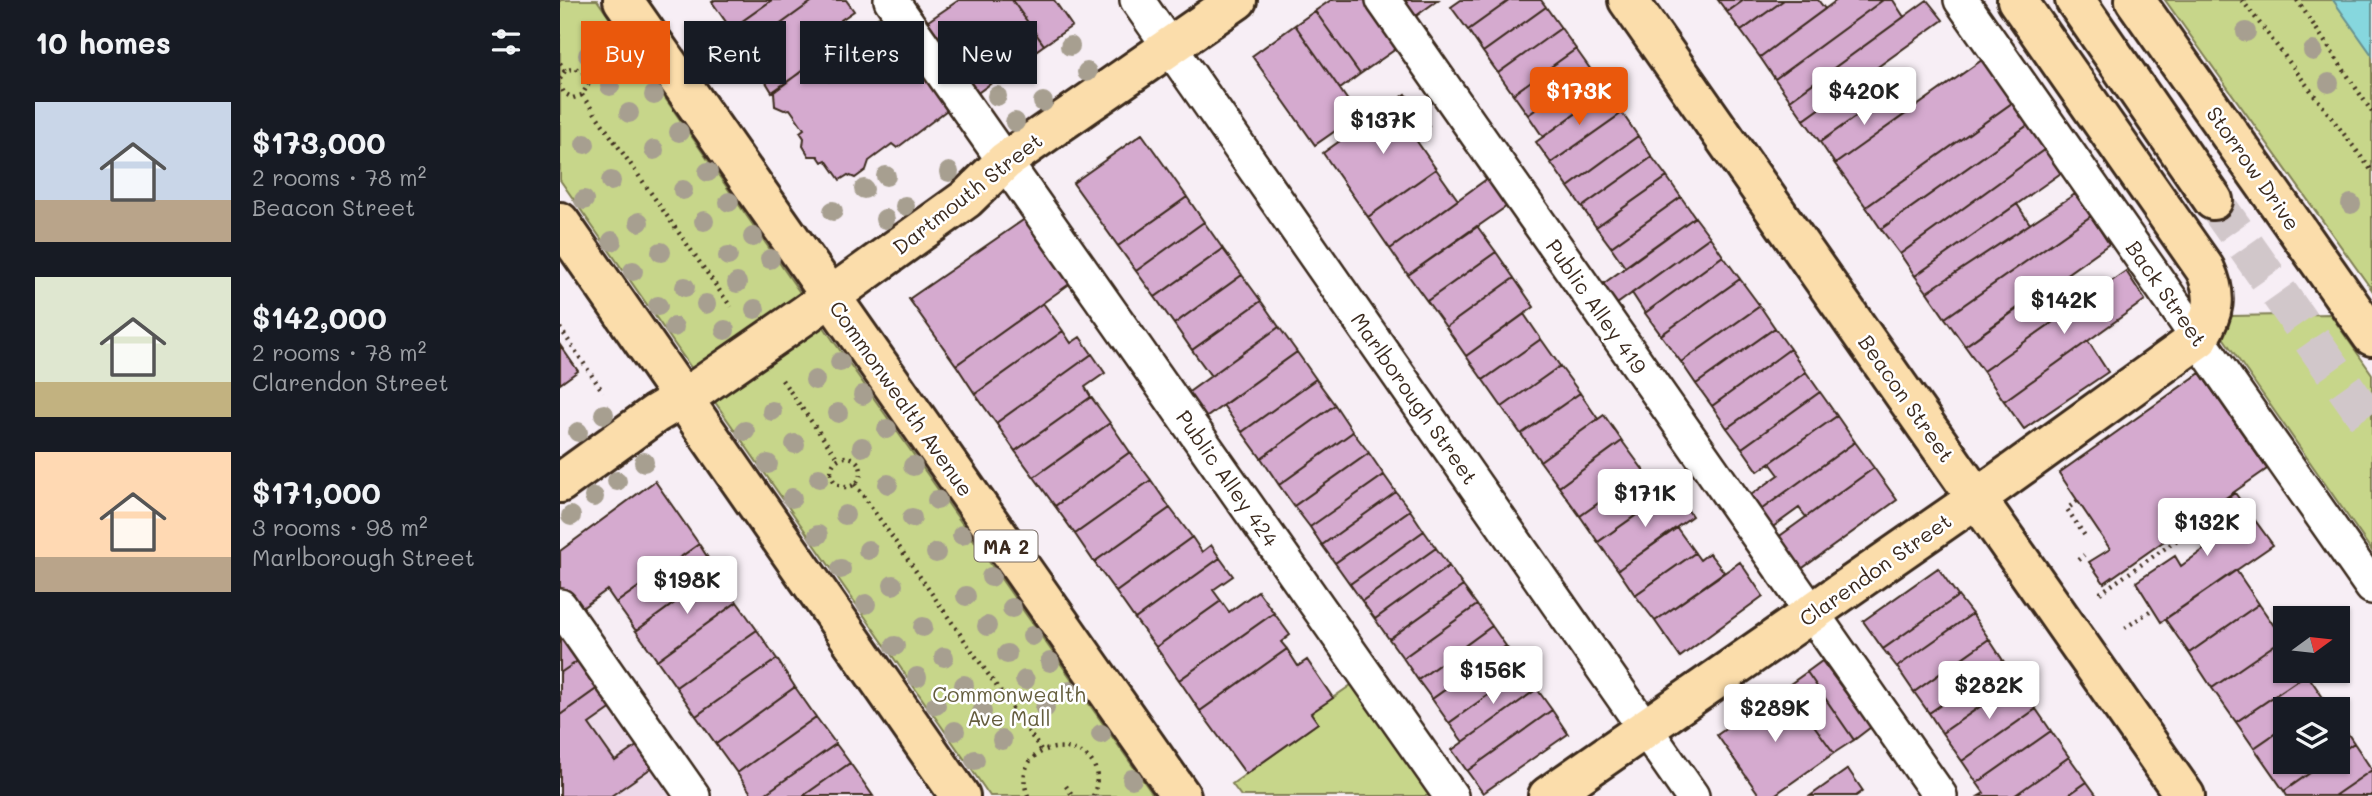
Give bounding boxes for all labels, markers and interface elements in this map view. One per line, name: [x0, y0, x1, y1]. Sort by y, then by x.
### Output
chip: Buy: [581, 21, 670, 84]
chip: Rent: [684, 21, 786, 84]
chip: Filters: [800, 21, 924, 84]
chip: New: [938, 21, 1037, 84]
text: 10 homes: [35, 22, 171, 62]
icon: filters: [487, 23, 525, 61]
pin: $173K: [1530, 68, 1628, 127]
pin: $420K: [1815, 68, 1913, 127]
text: $173K: [1546, 75, 1612, 105]
text: $420K: [1828, 75, 1900, 105]
pin: $137K: [1334, 96, 1432, 156]
street label: Storrow Drive: [2201, 101, 2307, 235]
text: $137K: [1350, 104, 1416, 134]
text: $173,000: [252, 122, 386, 162]
street label: Dartmouth Street: [887, 126, 1047, 260]
icon: home: [91, 130, 175, 214]
text: 2 rooms · 78 m²: [252, 162, 426, 192]
text: Beacon Street: [252, 192, 415, 222]
street label: Public Alley 419: [1541, 233, 1653, 379]
street label: Back Street: [2121, 235, 2213, 351]
pin: $142K: [2015, 276, 2113, 336]
text: $142K: [2031, 284, 2097, 314]
street label: Commonwealth Avenue: [824, 295, 980, 501]
text: $142,000: [252, 297, 387, 337]
icon: home: [91, 305, 175, 389]
street label: Marlborough Street: [1346, 307, 1484, 489]
street label: Beacon Street: [1853, 329, 1961, 467]
text: 2 rooms · 78 m²: [252, 337, 426, 367]
text: Clarendon Street: [252, 367, 449, 397]
street label: Public Alley 424: [1171, 404, 1285, 552]
pin: $171K: [1596, 470, 1694, 529]
text: $171,000: [252, 472, 381, 512]
text: $171K: [1614, 477, 1676, 507]
icon: home: [91, 480, 175, 564]
pin: $132K: [2158, 498, 2256, 558]
street label: Clarendon Street: [1794, 506, 1956, 632]
text: $132K: [2174, 506, 2240, 536]
text: 3 rooms · 98 m²: [252, 512, 428, 542]
road number: MA 2: [974, 530, 1038, 562]
text: Marlborough Street: [252, 542, 475, 572]
pin: $198K: [638, 556, 736, 616]
text: $198K: [653, 564, 721, 594]
north arrow: [2273, 606, 2350, 682]
map controls: [2273, 606, 2350, 774]
pin: $156K: [1444, 646, 1542, 706]
text: $156K: [1460, 654, 1526, 684]
pin: $282K: [1940, 662, 2038, 721]
text: $282K: [1954, 669, 2024, 699]
park label: Commonwealth Ave Mall: [932, 680, 1086, 731]
pin: $289K: [1726, 684, 1824, 744]
text: $289K: [1740, 692, 1810, 722]
button: layers: [2273, 697, 2350, 774]

